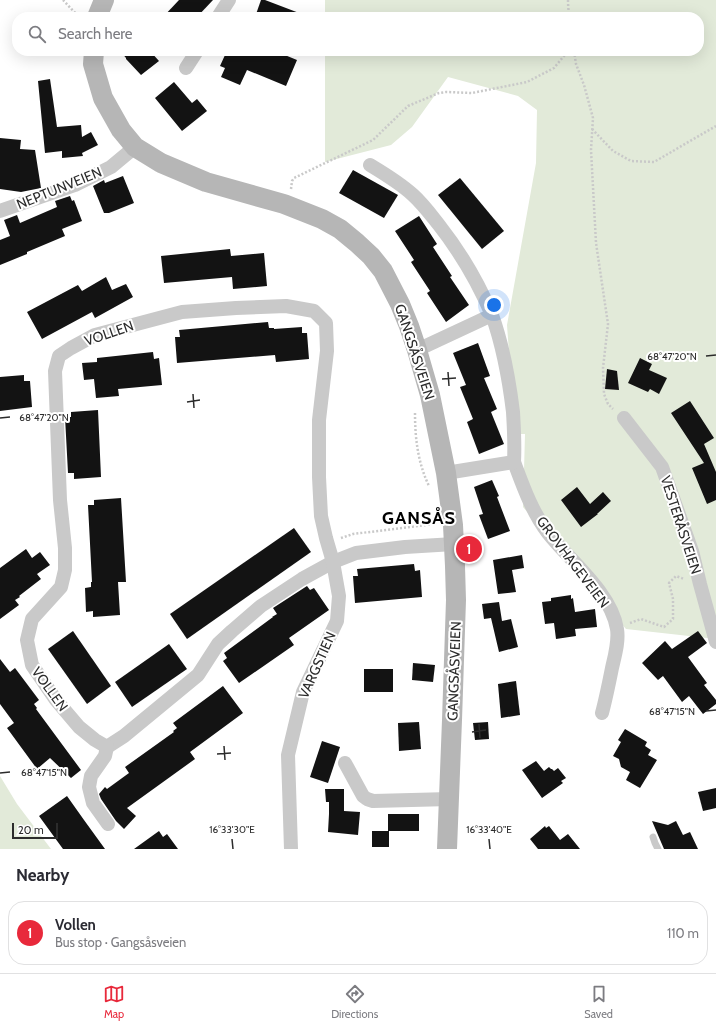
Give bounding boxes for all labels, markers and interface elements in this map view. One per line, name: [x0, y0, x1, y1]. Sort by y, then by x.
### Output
search box: [12, 12, 704, 56]
icon: search: [26, 23, 48, 45]
text: Search here: [58, 25, 133, 43]
street label: NEPTUNVEIEN: [14, 163, 104, 213]
your location: [484, 295, 504, 315]
street label: GANGSÅSVEIEN: [391, 302, 439, 402]
street label: VOLLEN: [82, 316, 136, 350]
text: 68°47'20"N: [647, 350, 697, 363]
text: 68°47'20"N: [19, 411, 69, 424]
street label: VESTERÅSVEIEN: [657, 474, 705, 576]
district label: GANSÅS: [382, 507, 456, 529]
street label: GROVHAGEVEIEN: [533, 513, 613, 611]
pin: 1: [456, 534, 482, 564]
street label: GANGSÅSVEIEN: [443, 621, 465, 721]
street label: VARGSTIEN: [294, 629, 340, 701]
street label: VOLLEN: [28, 663, 72, 715]
text: 68°47'15"N: [649, 705, 695, 718]
text: 68°47'15"N: [21, 766, 67, 779]
scale bar: [12, 821, 58, 840]
text: 20 m: [18, 823, 44, 837]
text: 16°33'30"E: [209, 823, 255, 836]
text: 16°33'40"E: [466, 823, 512, 836]
text: Nearby: [16, 865, 69, 885]
text: Vollen: [55, 916, 96, 934]
text: 1: [28, 925, 32, 941]
text: 110 m: [667, 925, 699, 941]
text: Bus stop · Gangsåsveien: [55, 934, 186, 950]
tab: Map: [103, 983, 125, 1021]
tab: Directions: [331, 983, 378, 1021]
tab: Saved: [584, 983, 613, 1021]

